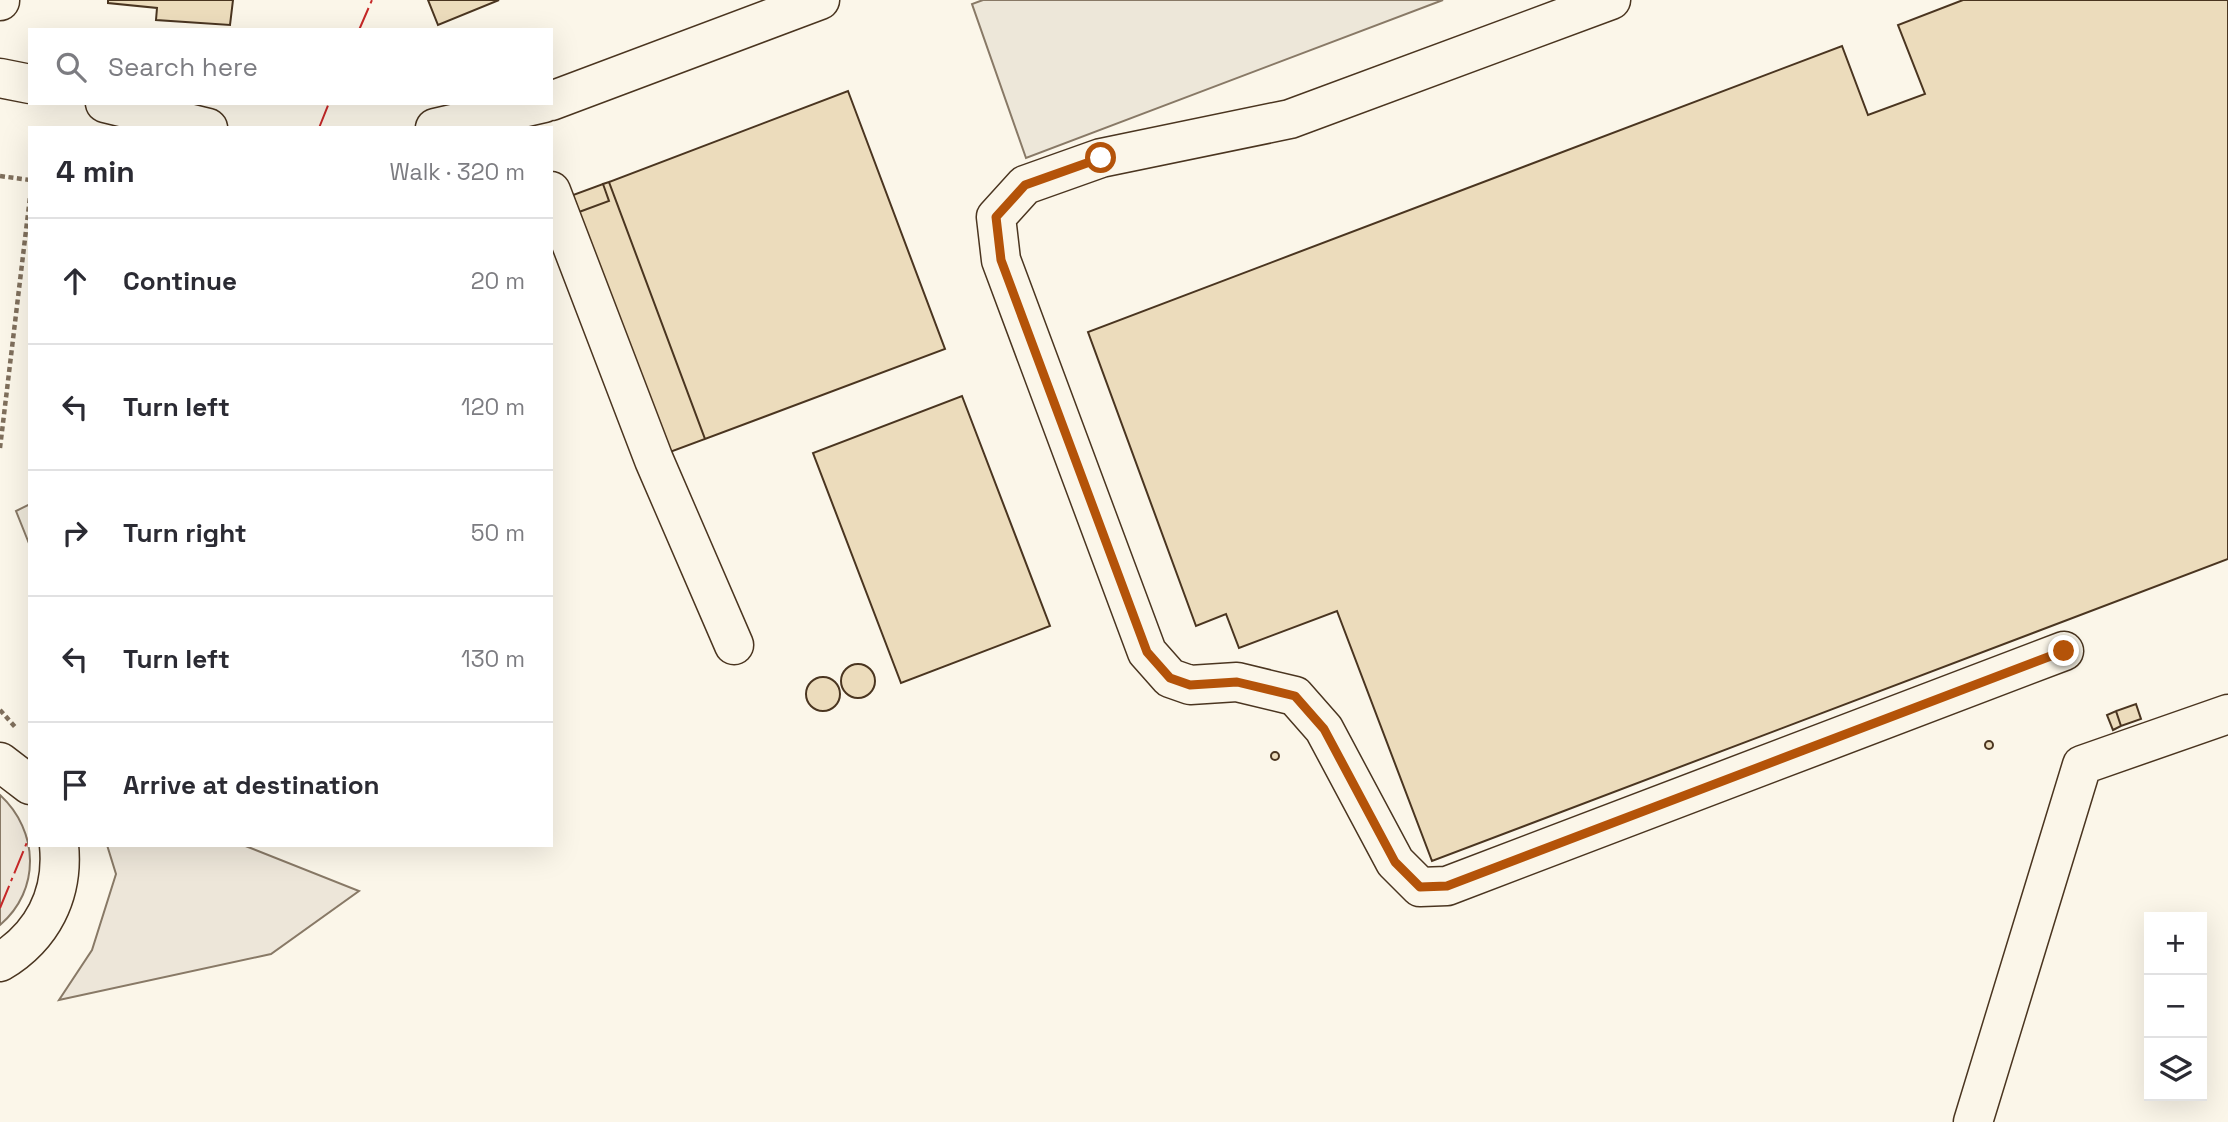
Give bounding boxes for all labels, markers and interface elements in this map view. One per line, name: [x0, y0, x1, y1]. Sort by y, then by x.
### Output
search box: [28, 28, 553, 105]
icon: search: [52, 48, 90, 86]
text: Search here: [108, 50, 258, 84]
route start: [1085, 142, 1116, 173]
text: 4 min: [56, 152, 135, 191]
text: Walk · 320 m: [390, 157, 525, 187]
icon: ahead: [56, 262, 94, 300]
text: Continue: [123, 264, 237, 298]
text: 20 m: [471, 266, 525, 296]
icon: left: [56, 388, 94, 426]
text: Turn left: [123, 390, 230, 424]
text: 120 m: [461, 392, 525, 422]
icon: right: [56, 514, 94, 552]
text: Turn right: [123, 516, 247, 550]
text: 50 m: [471, 518, 525, 548]
route end: [2048, 635, 2079, 666]
icon: left: [56, 640, 94, 678]
text: Turn left: [123, 642, 230, 676]
text: 130 m: [461, 644, 525, 674]
icon: arrive: [56, 766, 94, 804]
text: Arrive at destination: [123, 768, 380, 802]
map controls: [2144, 912, 2207, 1101]
button: +: [2144, 912, 2207, 975]
button: −: [2144, 975, 2207, 1038]
button: layers: [2144, 1038, 2207, 1101]

